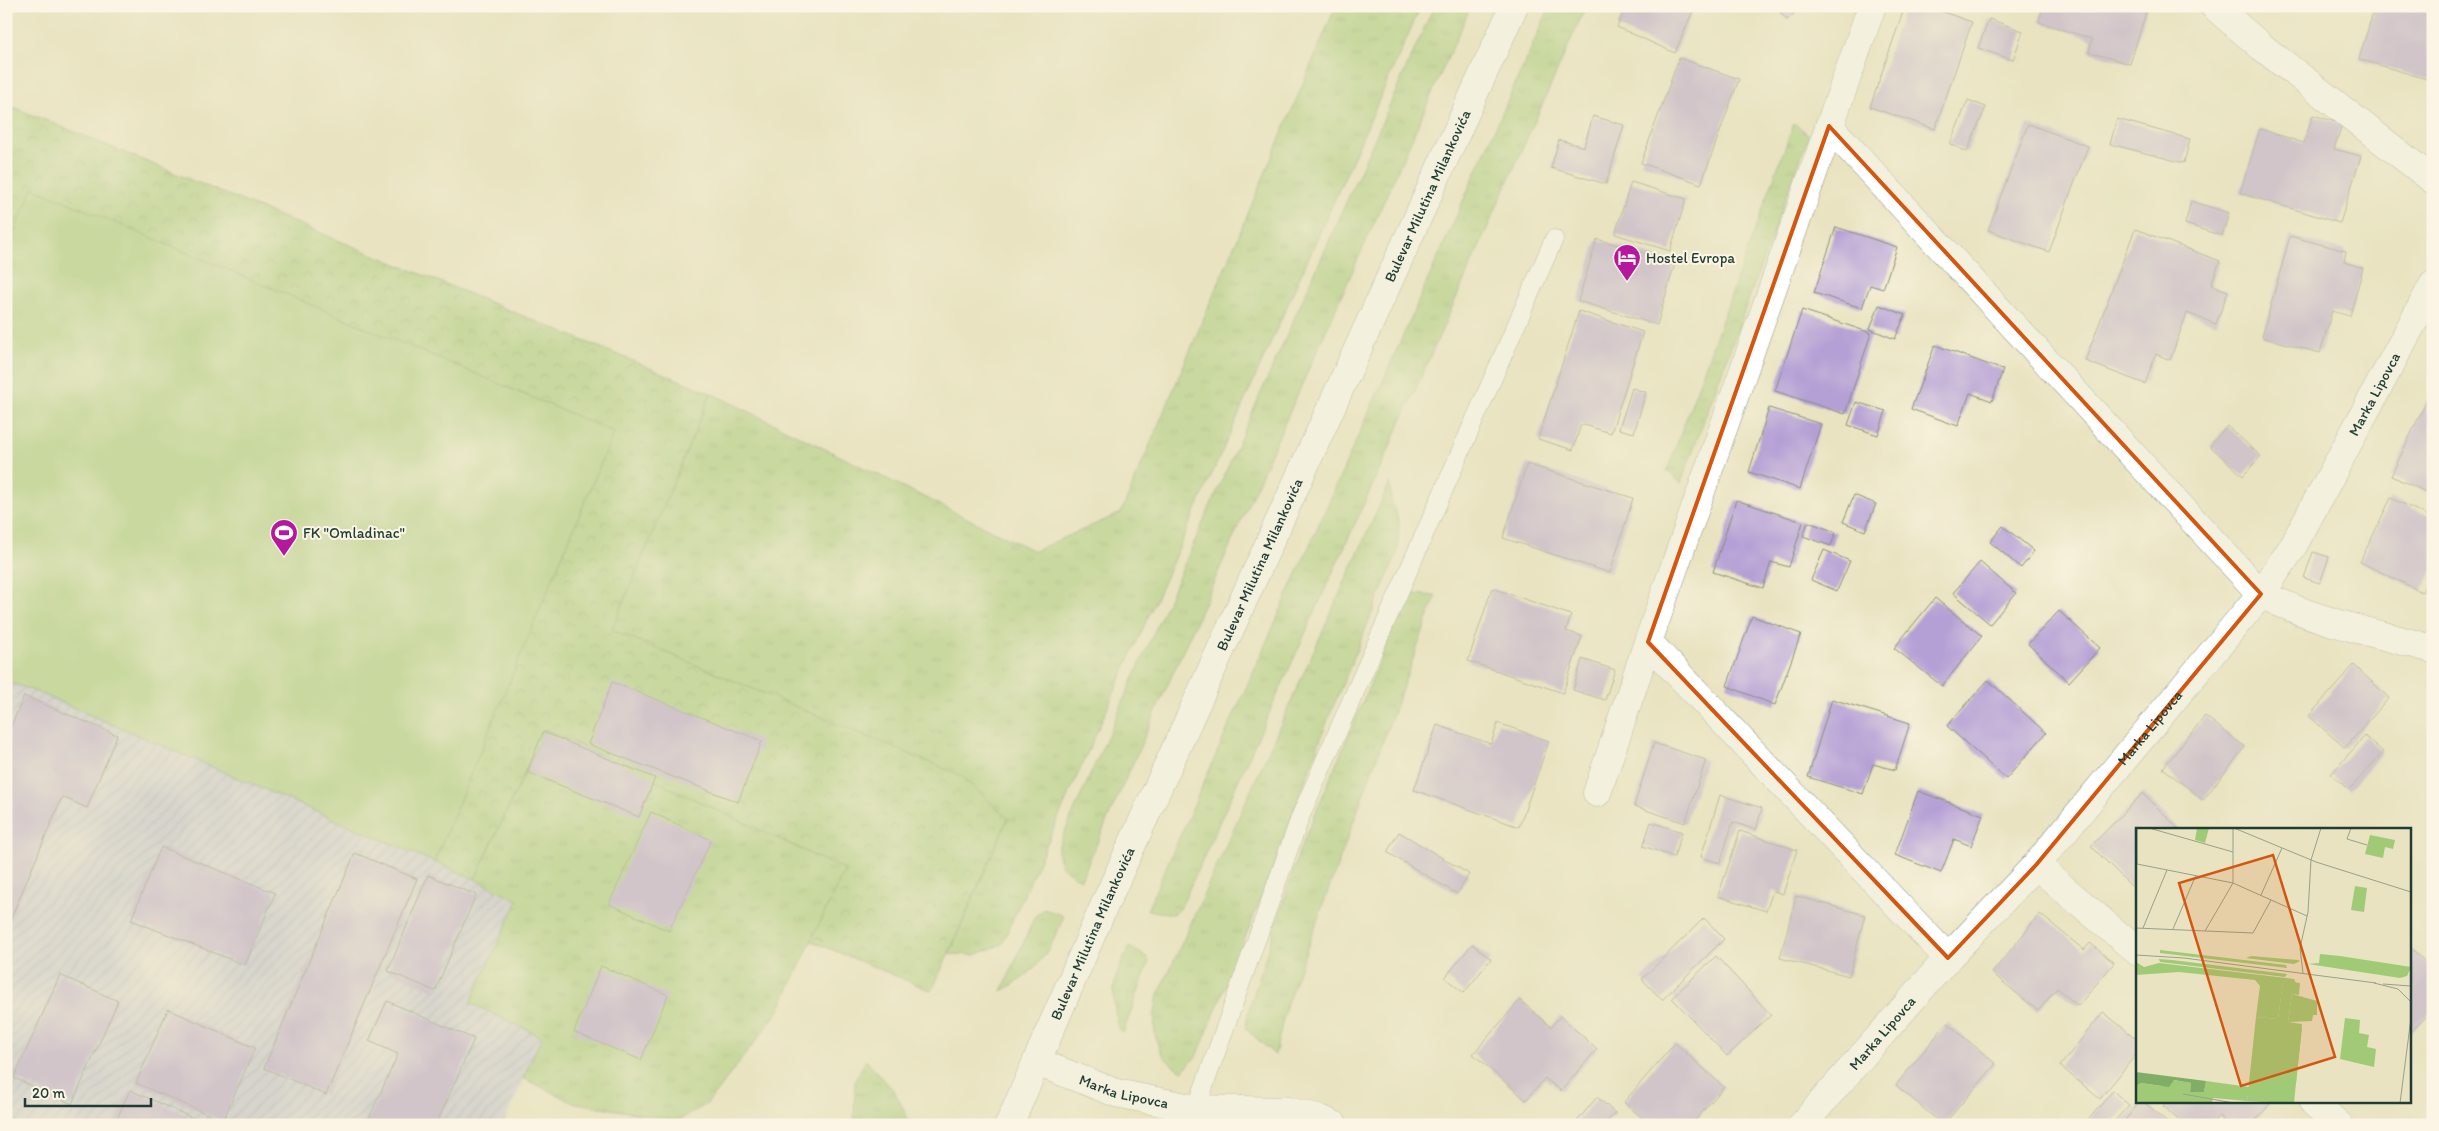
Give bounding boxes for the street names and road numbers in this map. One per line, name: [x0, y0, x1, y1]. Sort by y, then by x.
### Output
street label: Bulevar Milutina Milankovića: [1380, 107, 1475, 285]
street label: Marka Lipovca: [2345, 349, 2404, 439]
street label: Bulevar Milutina Milankovića: [1213, 475, 1307, 654]
street label: Marka Lipovca: [2113, 686, 2187, 769]
street label: Bulevar Milutina Milankovića: [1047, 844, 1139, 1023]
street label: Marka Lipovca: [1845, 992, 1920, 1074]
street label: Marka Lipovca: [1076, 1070, 1171, 1112]

